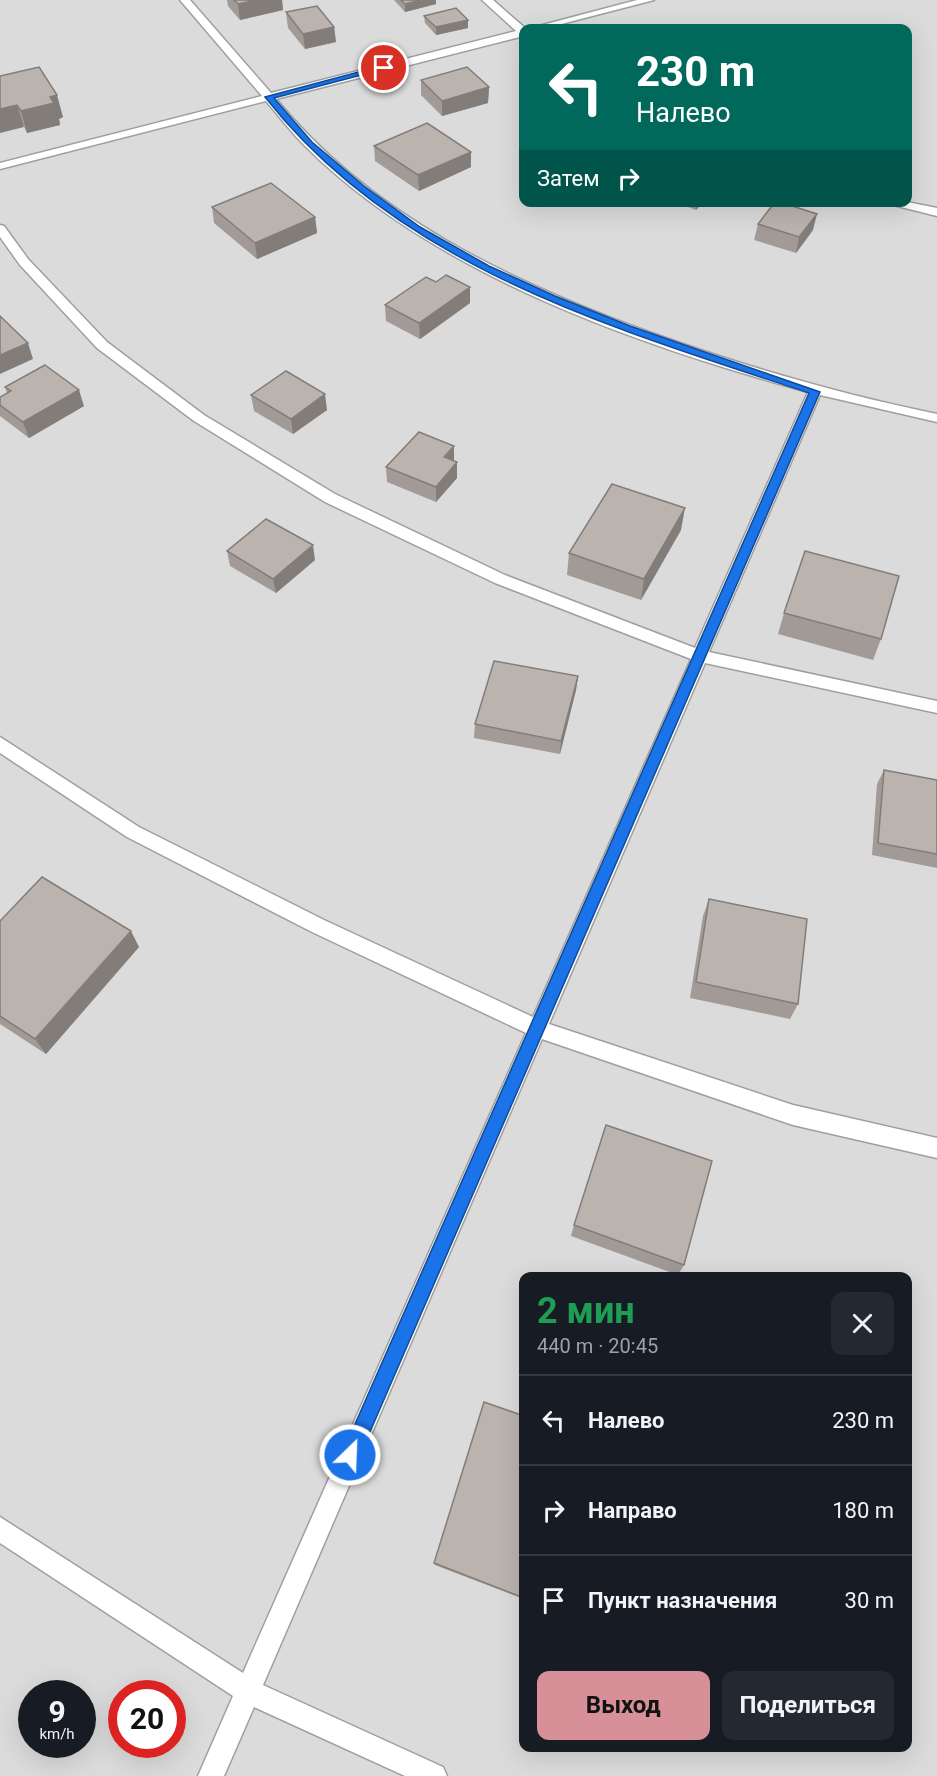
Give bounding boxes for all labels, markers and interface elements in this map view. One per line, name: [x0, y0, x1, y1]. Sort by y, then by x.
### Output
pin: [358, 42, 409, 93]
text: 230 m: [636, 47, 755, 96]
icon: left: [537, 48, 615, 126]
icon: arrive: [367, 51, 400, 84]
text: Налево: [636, 97, 731, 129]
icon: right: [612, 162, 645, 195]
text: Затем: [537, 166, 600, 191]
text: 2 мин: [537, 1290, 635, 1332]
button: close: [831, 1292, 894, 1355]
text: 440 m · 20:45: [537, 1334, 658, 1358]
icon: left: [537, 1404, 570, 1437]
text: Налево: [588, 1408, 665, 1433]
text: 230 m: [832, 1408, 894, 1433]
position arrow: [318, 1423, 382, 1487]
icon: right: [537, 1494, 570, 1527]
text: Направо: [588, 1498, 677, 1523]
text: 180 m: [832, 1498, 894, 1523]
icon: arrive: [537, 1584, 570, 1617]
text: Пункт назначения: [588, 1588, 777, 1613]
text: 30 m: [845, 1588, 894, 1613]
button: Выход: [537, 1671, 710, 1740]
button: Поделиться: [722, 1671, 894, 1740]
speed limit sign: 20: [108, 1680, 186, 1758]
text: 9: [48, 1694, 66, 1729]
text: km/h: [39, 1725, 75, 1743]

